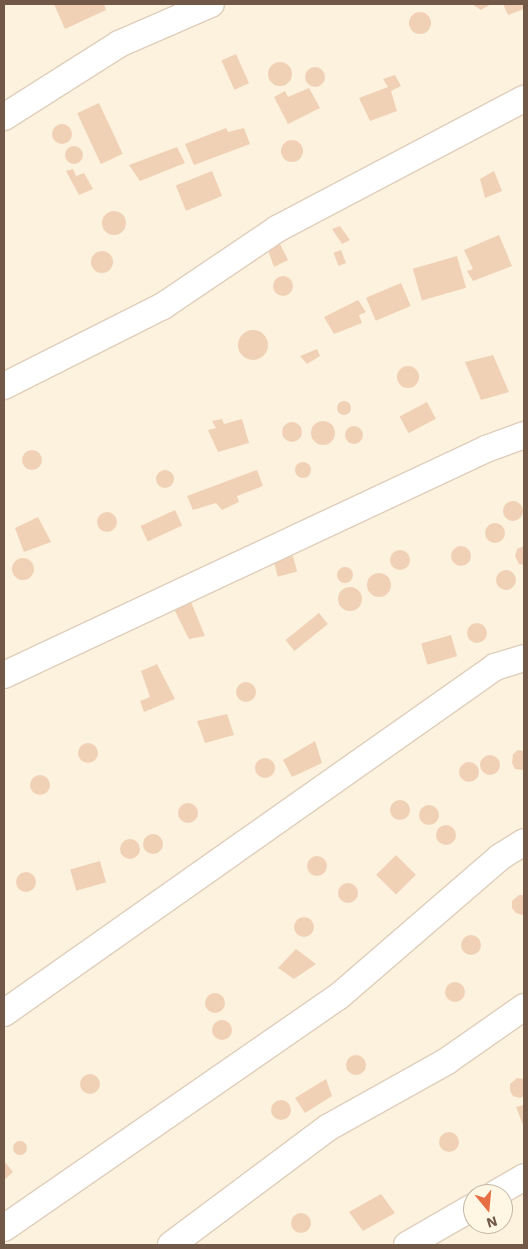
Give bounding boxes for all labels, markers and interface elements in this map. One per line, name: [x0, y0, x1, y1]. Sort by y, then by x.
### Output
north arrow: [463, 1184, 513, 1234]
text: N: [485, 1213, 499, 1232]

